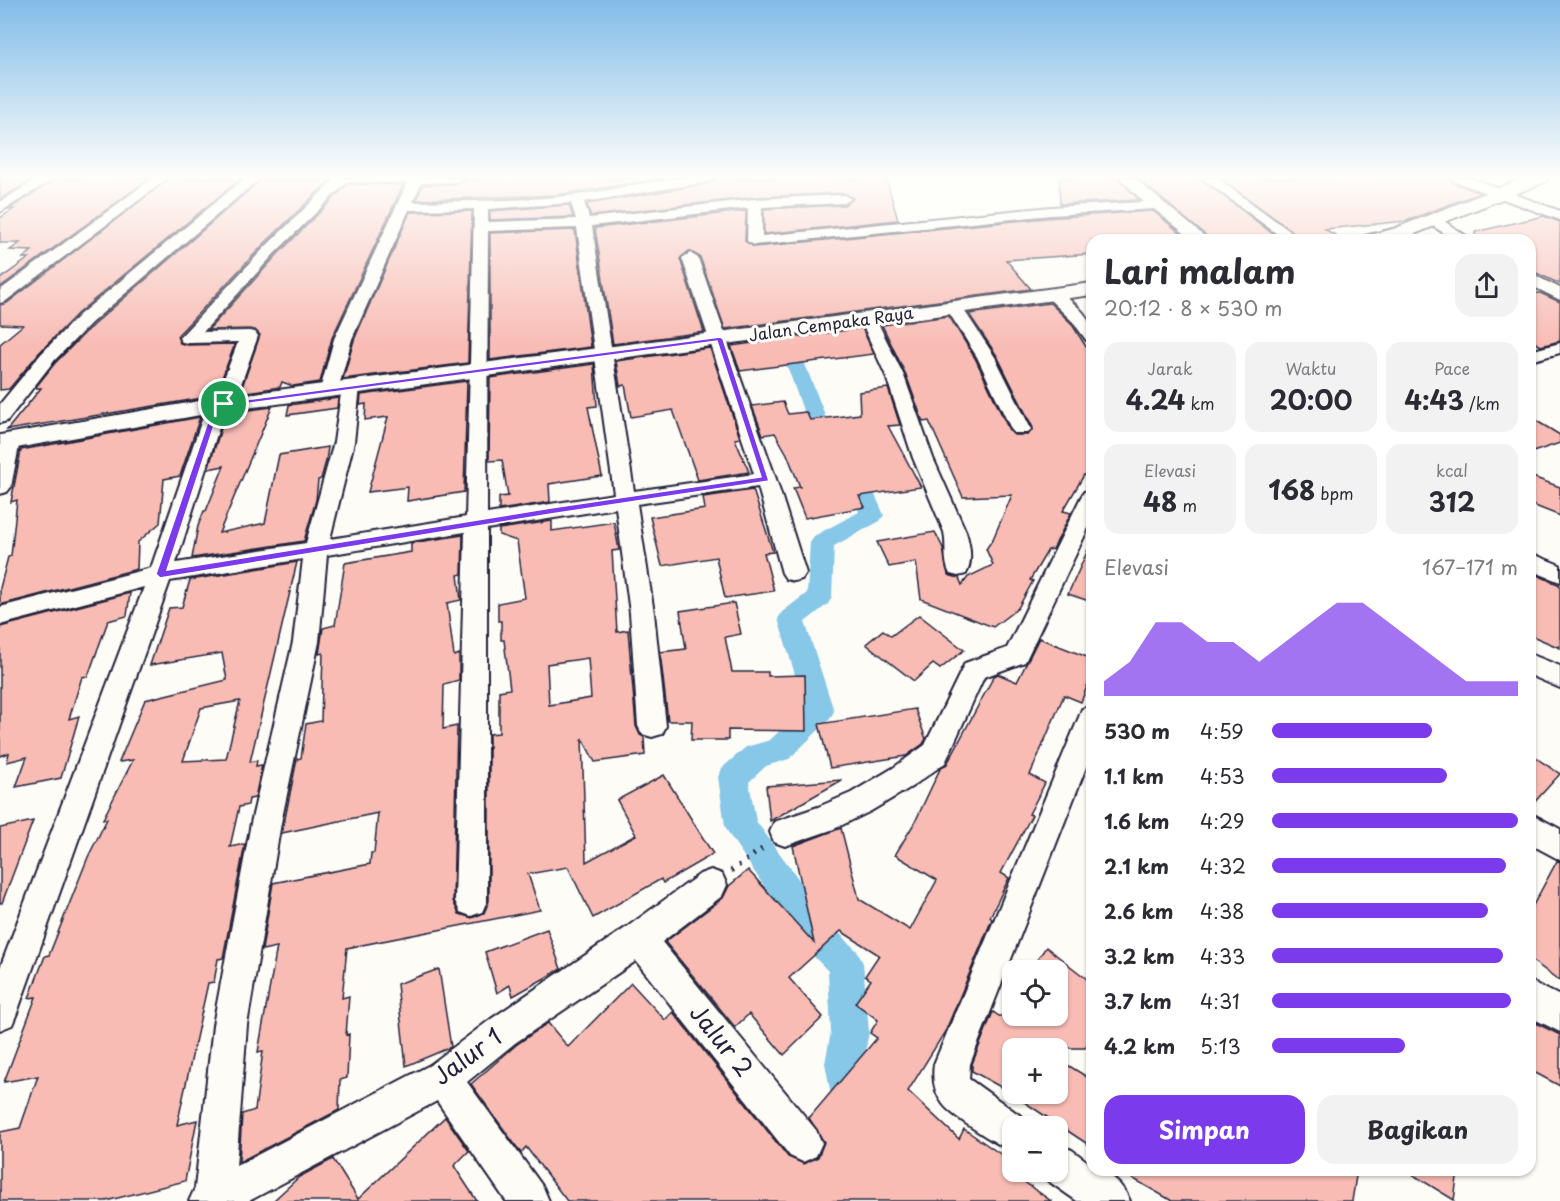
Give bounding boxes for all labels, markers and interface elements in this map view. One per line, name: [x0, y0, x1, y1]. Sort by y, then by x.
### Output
text: Lari malam: [1104, 245, 1296, 295]
button: share: [1455, 254, 1518, 317]
text: 20:12 · 8 × 530 m: [1104, 293, 1282, 323]
street label: Jalan Cempaka Raya: [747, 300, 915, 346]
text: Jarak: [1147, 356, 1193, 380]
text: Waktu: [1286, 356, 1336, 380]
text: Pace: [1434, 356, 1470, 380]
pin: [198, 378, 249, 429]
text: 4.24: [1126, 380, 1185, 419]
text: 20:00: [1269, 380, 1353, 419]
text: 4:43: [1404, 380, 1464, 419]
icon: arrive: [207, 387, 240, 420]
text: km: [1185, 391, 1214, 415]
text: /km: [1464, 391, 1500, 415]
text: Elevasi: [1144, 458, 1196, 482]
text: kcal: [1436, 458, 1468, 482]
text: 168: [1268, 470, 1315, 509]
text: bpm: [1315, 481, 1354, 505]
text: 48: [1143, 482, 1177, 521]
text: 312: [1429, 482, 1475, 521]
text: m: [1177, 493, 1197, 517]
text: Elevasi: [1104, 552, 1169, 582]
text: 167–171 m: [1422, 552, 1518, 582]
text: 530 m: [1104, 716, 1170, 746]
text: 4:59: [1200, 716, 1244, 746]
text: 1.1 km: [1104, 761, 1164, 791]
text: 4:53: [1200, 761, 1245, 791]
text: 1.6 km: [1104, 806, 1169, 836]
text: 4:29: [1200, 806, 1244, 836]
text: 2.1 km: [1104, 851, 1169, 881]
text: 4:32: [1200, 851, 1246, 881]
text: 2.6 km: [1104, 896, 1173, 926]
text: 4:38: [1200, 896, 1245, 926]
text: 3.2 km: [1104, 941, 1175, 971]
text: 4:33: [1200, 941, 1245, 971]
map controls: [1002, 960, 1068, 1182]
button: locate: [1002, 960, 1068, 1026]
text: 3.7 km: [1104, 986, 1172, 1016]
text: 4:31: [1200, 986, 1240, 1016]
street label: Jalur 2: [682, 996, 763, 1084]
street label: Jalur 1: [425, 1018, 509, 1093]
text: 4.2 km: [1104, 1031, 1175, 1061]
text: 5:13: [1200, 1031, 1241, 1061]
button: +: [1002, 1038, 1068, 1104]
button: Simpan: [1104, 1095, 1305, 1164]
button: Bagikan: [1317, 1095, 1518, 1164]
button: −: [1002, 1116, 1068, 1182]

